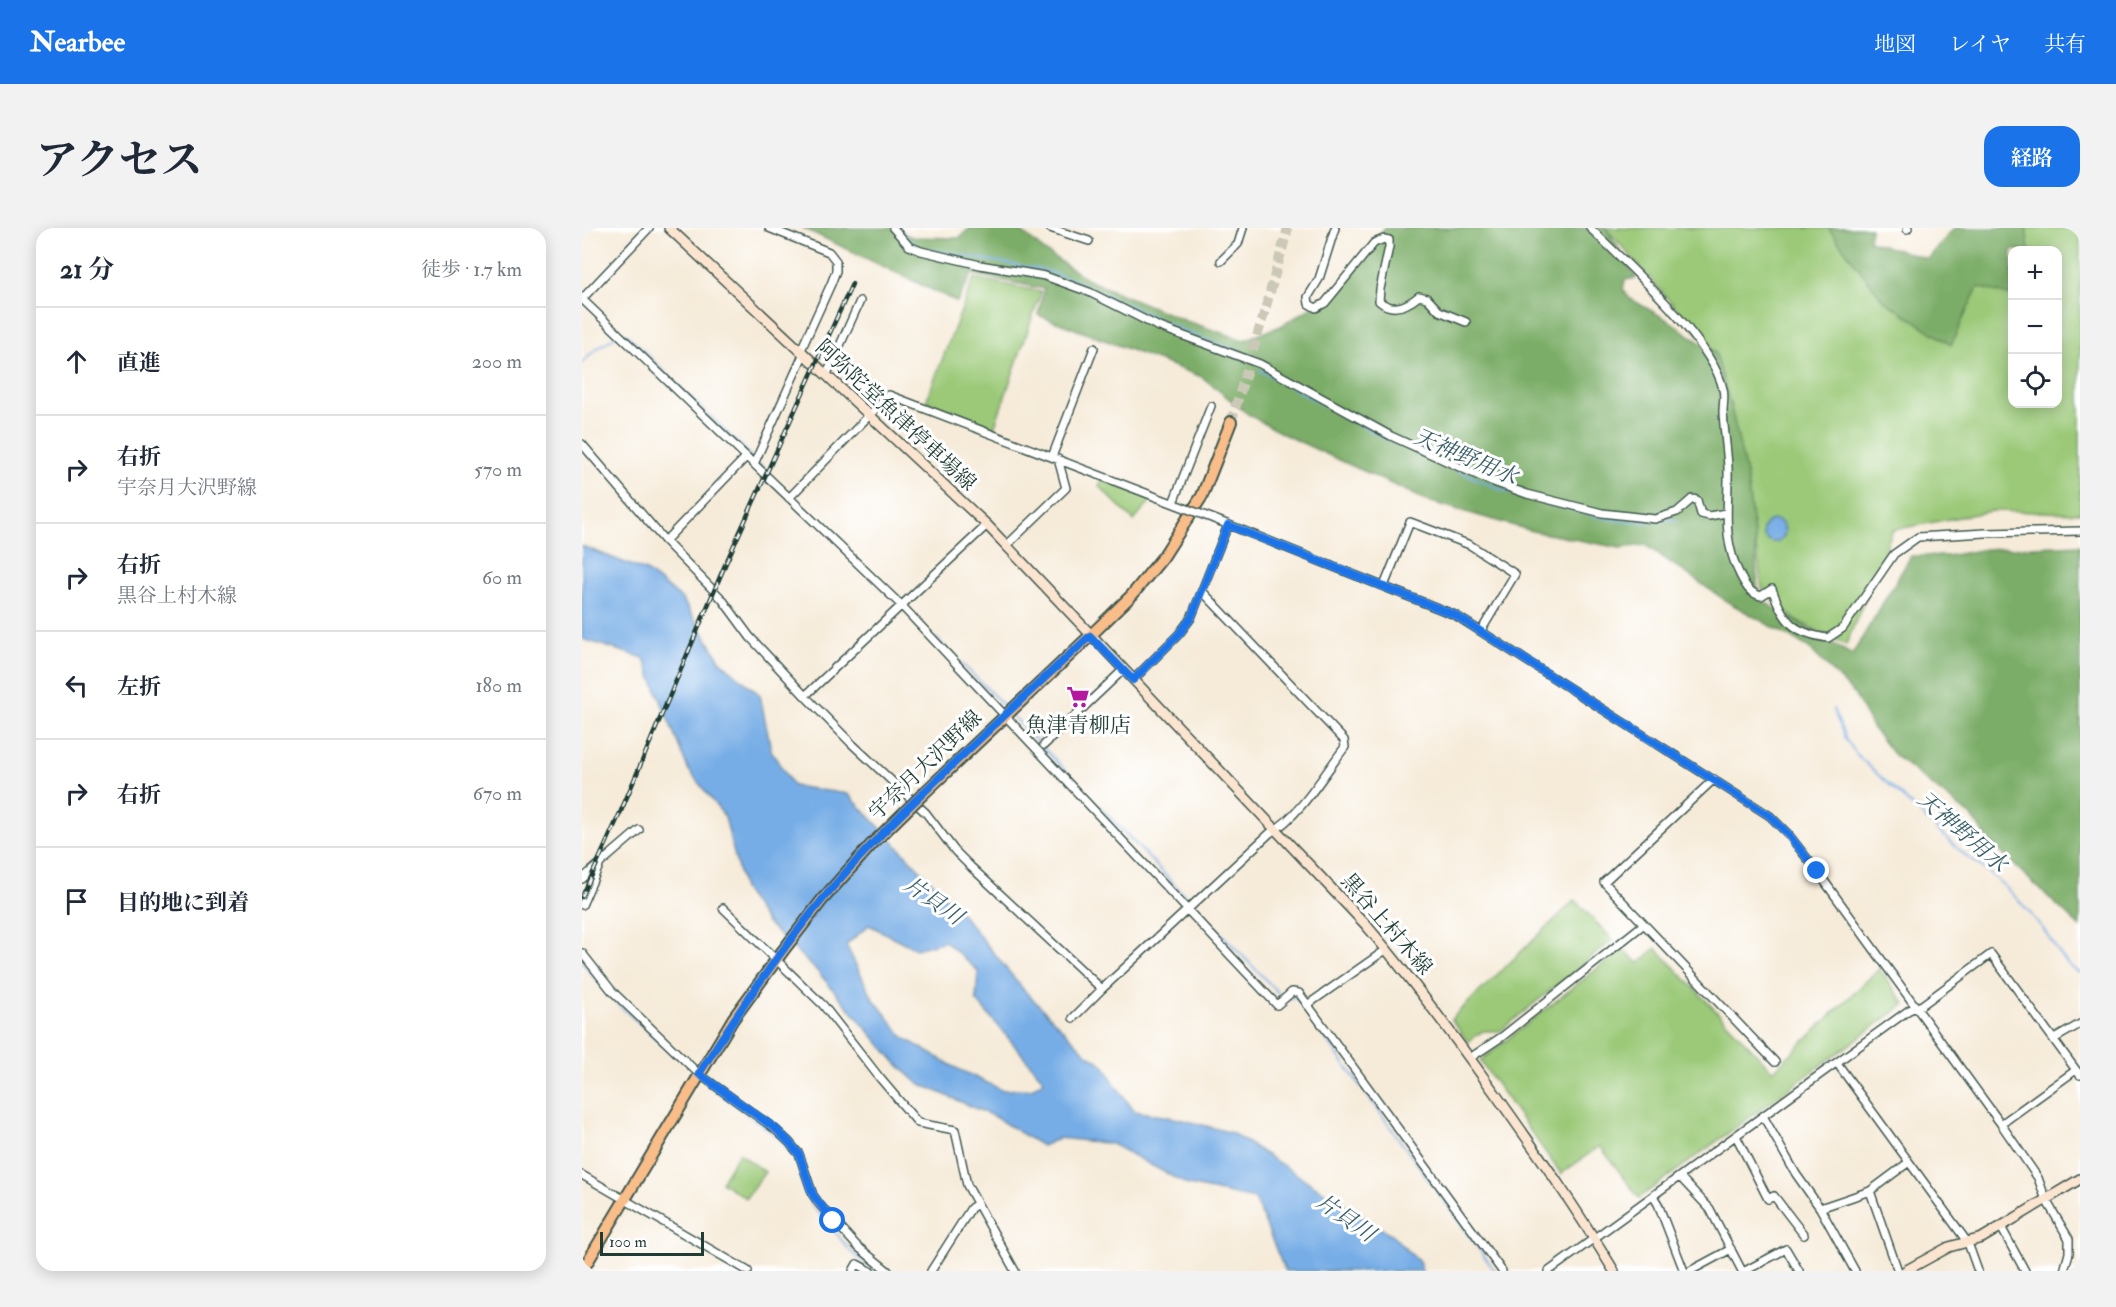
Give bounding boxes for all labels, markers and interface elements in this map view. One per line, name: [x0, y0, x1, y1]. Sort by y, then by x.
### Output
text: Nearbee: [30, 25, 125, 60]
text: 地図: [1874, 31, 1916, 58]
text: レイヤ: [1949, 31, 2011, 58]
text: 共有: [2044, 31, 2086, 58]
button: 経路: [1984, 126, 2080, 187]
text: アクセス: [36, 135, 203, 187]
map controls: [2008, 246, 2062, 408]
button: +: [2008, 246, 2062, 300]
text: 21 分: [60, 254, 114, 286]
text: 徒歩 · 1.7 km: [421, 257, 522, 282]
button: −: [2008, 300, 2062, 354]
street label: 阿弥陀堂魚津停車場線: [810, 334, 982, 497]
icon: ahead: [60, 345, 93, 378]
text: 直進: [117, 349, 161, 377]
text: 200 m: [472, 349, 522, 374]
button: locate: [2008, 354, 2062, 408]
water label: 天神野用水: [1410, 423, 1524, 492]
text: 右折: [117, 443, 161, 471]
icon: right: [60, 453, 93, 486]
text: 570 m: [474, 457, 522, 482]
text: 宇奈月大沢野線: [117, 475, 257, 500]
text: 右折: [117, 551, 161, 579]
icon: right: [60, 561, 93, 594]
text: 60 m: [482, 565, 522, 590]
text: 黒谷上村木線: [117, 583, 237, 608]
icon: left: [60, 669, 93, 702]
text: 左折: [117, 673, 161, 701]
text: 180 m: [475, 673, 522, 698]
supermarket icon: 魚津青柳店: [1065, 684, 1091, 710]
street label: 宇奈月大沢野線: [863, 705, 988, 826]
place label: 魚津青柳店: [1026, 712, 1131, 739]
icon: right: [60, 777, 93, 810]
text: 右折: [117, 781, 161, 809]
text: 670 m: [473, 781, 522, 806]
water label: 天神野用水: [1912, 785, 2015, 880]
route end: [1803, 857, 1829, 883]
street label: 黒谷上村木線: [1335, 868, 1438, 981]
water label: 片貝川: [898, 870, 970, 932]
icon: arrive: [60, 885, 93, 918]
text: 目的地に到着: [117, 889, 249, 917]
water label: 片貝川: [1310, 1187, 1382, 1249]
route start: [819, 1207, 845, 1233]
scale bar: [600, 1229, 704, 1256]
text: 100 m: [609, 1232, 647, 1252]

